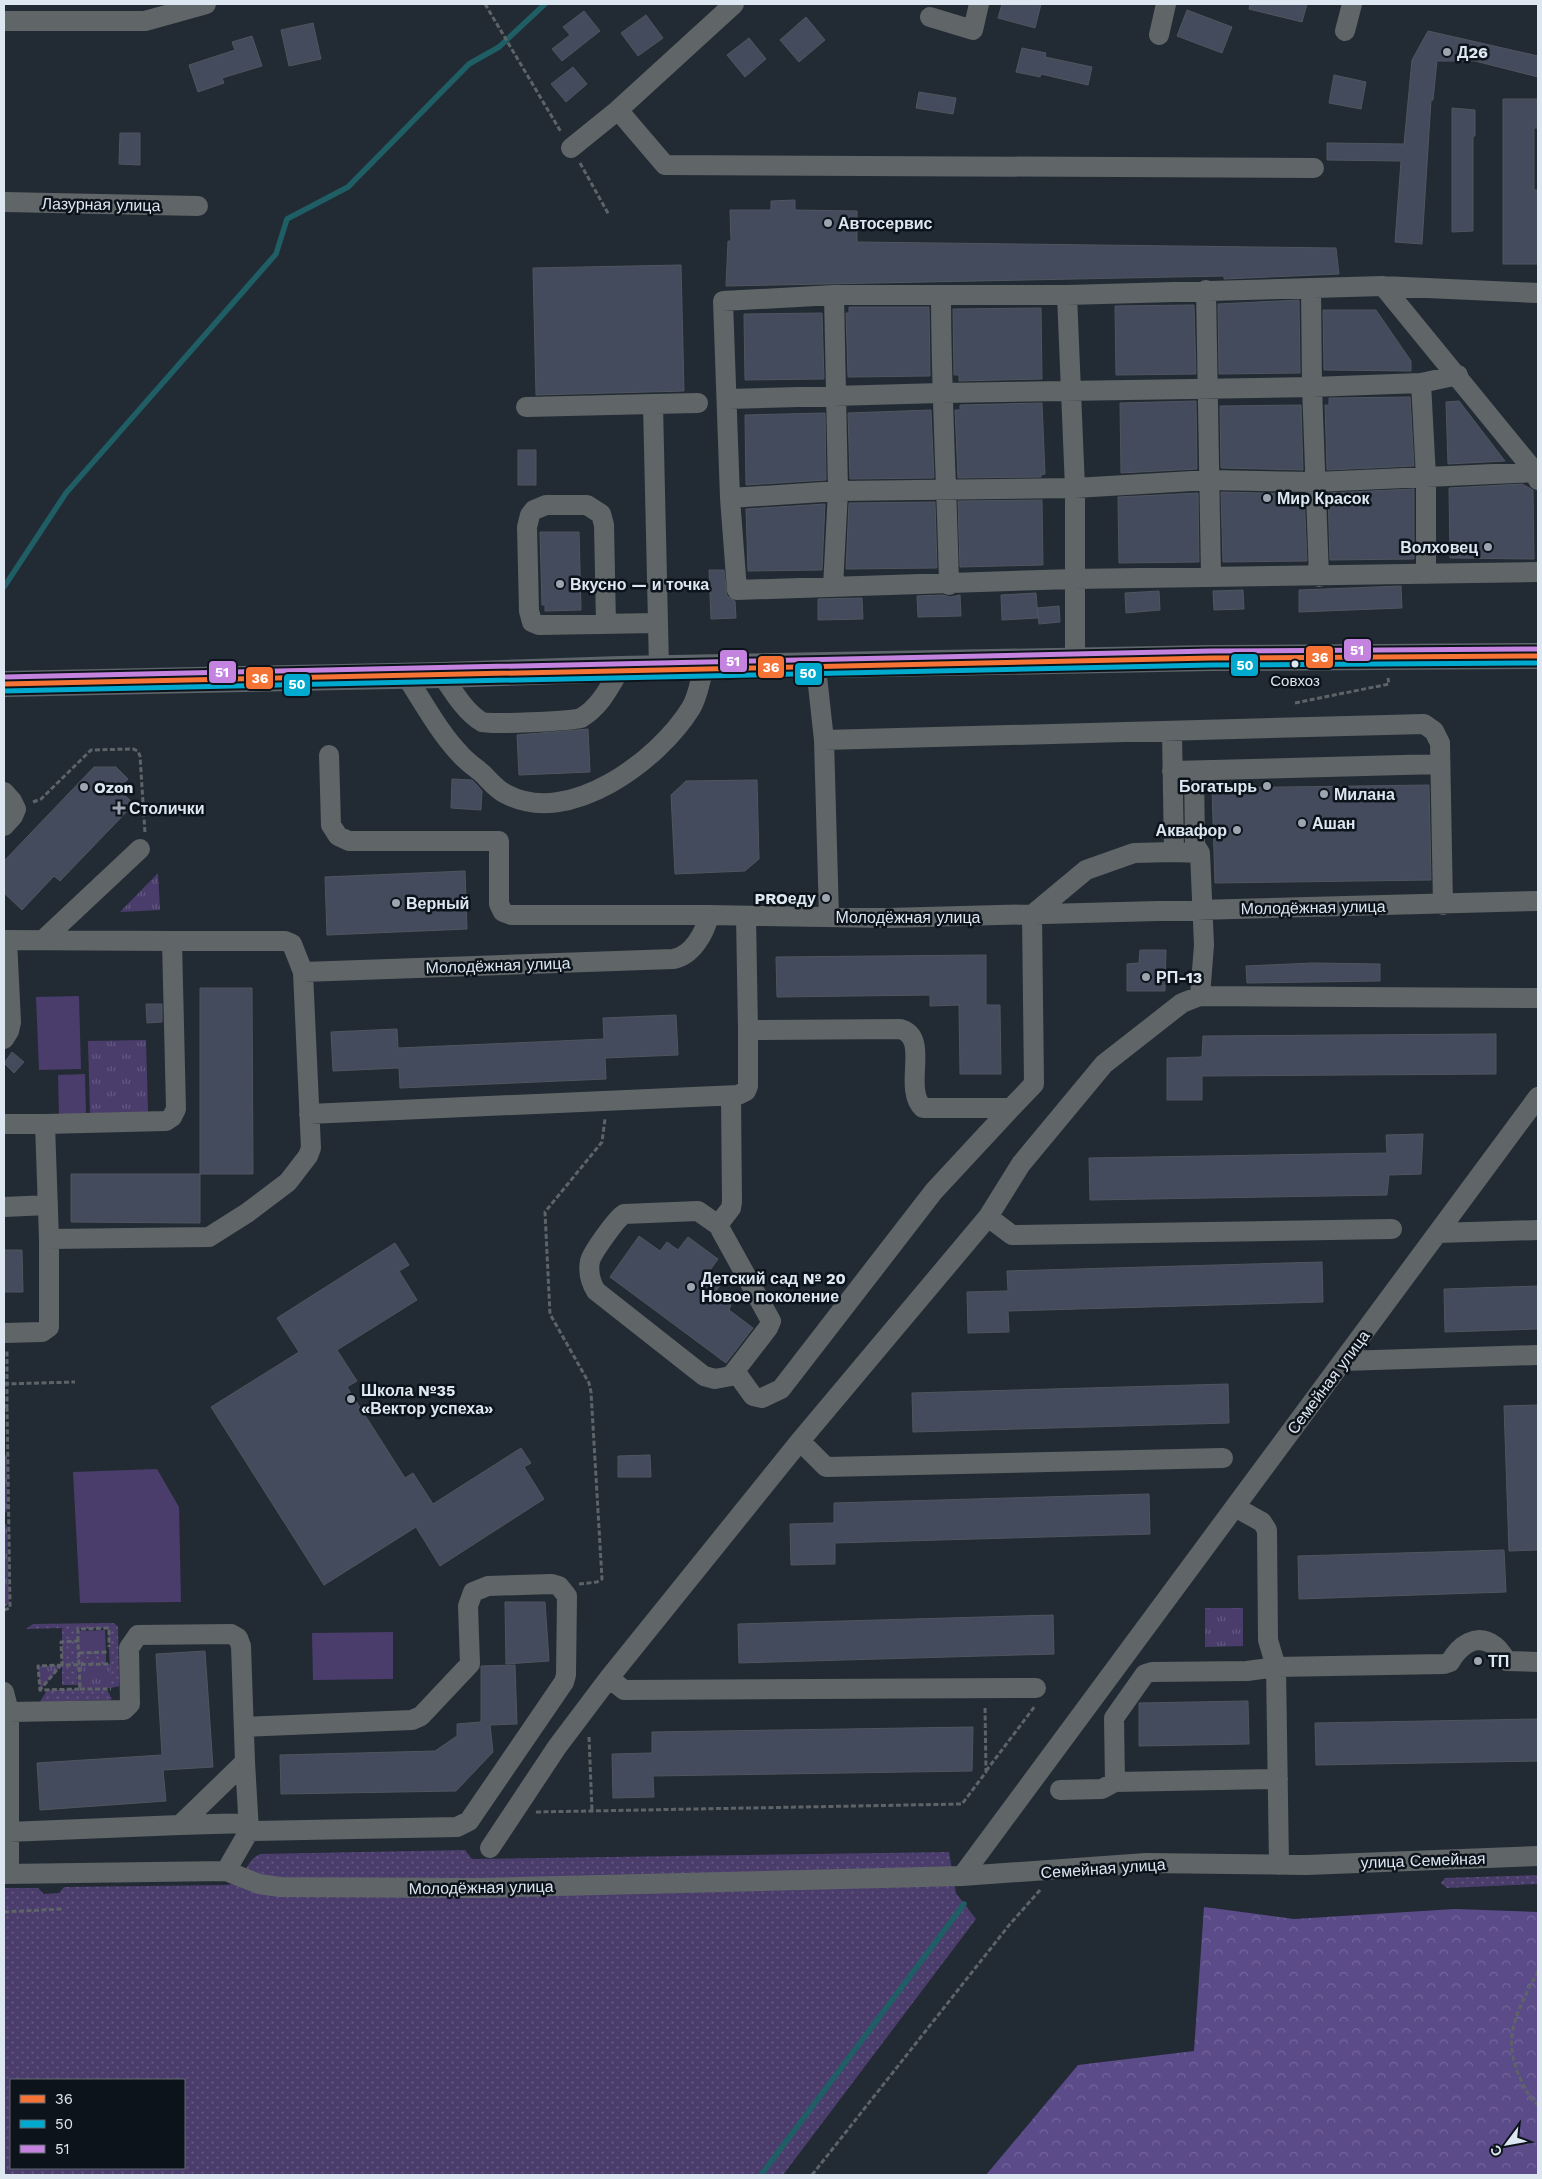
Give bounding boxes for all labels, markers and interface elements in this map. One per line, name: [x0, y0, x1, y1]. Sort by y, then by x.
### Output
place label: Д26: [1457, 43, 1488, 62]
marker: Д26: [1441, 46, 1453, 58]
street label: Лазурная улица: [41, 194, 161, 215]
place label: Автосервис: [838, 214, 933, 233]
marker: Автосервис: [822, 217, 834, 229]
place label: Мир Красок: [1277, 489, 1371, 508]
marker: Мир Красок: [1261, 492, 1273, 504]
place label: Волховец: [1400, 538, 1478, 557]
marker: Волховец: [1482, 541, 1494, 553]
place label: Вкусно — и точка: [570, 575, 709, 594]
marker: Вкусно — и точка: [554, 578, 566, 590]
line badge: 51: [1343, 638, 1372, 662]
text: 51: [1350, 642, 1364, 658]
line badge: 36: [1305, 645, 1334, 669]
line badge: 51: [719, 649, 748, 673]
text: 36: [1312, 649, 1329, 665]
text: 51: [726, 653, 740, 669]
line badge: 50: [1230, 653, 1259, 677]
line badge: 36: [757, 655, 785, 679]
text: 50: [1236, 657, 1254, 673]
text: 36: [763, 659, 780, 675]
marker: Совхоз: [1290, 659, 1300, 669]
line badge: 51: [208, 660, 237, 684]
line badge: 50: [794, 662, 823, 686]
text: 51: [215, 664, 229, 680]
text: 50: [799, 665, 817, 681]
line badge: 36: [245, 666, 274, 690]
text: 36: [252, 670, 269, 686]
place label: Совхоз: [1270, 672, 1320, 690]
line badge: 50: [283, 673, 311, 697]
text: 50: [288, 676, 306, 692]
place label: Богатырь: [1179, 777, 1257, 796]
place label: Ozon: [94, 778, 133, 797]
marker: Богатырь: [1261, 780, 1273, 792]
marker: Ozon: [78, 781, 90, 793]
place label: Милана: [1334, 785, 1395, 804]
marker: Милана: [1318, 788, 1330, 800]
place label: Столички: [129, 799, 205, 818]
marker: Столички: [113, 802, 125, 814]
place label: Ашан: [1312, 814, 1355, 833]
marker: Ашан: [1296, 817, 1308, 829]
place label: Аквафор: [1156, 821, 1227, 840]
marker: Аквафор: [1231, 824, 1243, 836]
place label: PROеду: [754, 889, 816, 908]
marker: PROеду: [820, 892, 832, 904]
place label: Верный: [406, 894, 469, 913]
marker: Верный: [390, 897, 402, 909]
street label: Молодёжная улица: [1240, 897, 1386, 918]
street label: Молодёжная улица: [836, 908, 981, 927]
street label: Молодёжная улица: [425, 953, 571, 978]
place label: РП-13: [1156, 968, 1202, 987]
marker: РП-13: [1140, 971, 1152, 983]
place label: Детский сад № 20 Новое поколение: [701, 1269, 846, 1306]
marker: Детский сад № 20 Новое поколение: [685, 1281, 697, 1293]
street label: Семейная улица: [1283, 1327, 1374, 1438]
place label: Школа №35 «Вектор успеха»: [361, 1381, 493, 1418]
marker: Школа №35 «Вектор успеха»: [345, 1393, 357, 1405]
place label: ТП: [1488, 1652, 1509, 1671]
marker: ТП: [1472, 1655, 1484, 1667]
street label: улица Семейная: [1360, 1849, 1486, 1872]
street label: Семейная улица: [1040, 1855, 1166, 1882]
street label: Молодёжная улица: [408, 1877, 554, 1898]
legend: [10, 2079, 185, 2169]
text: 36: [55, 2090, 73, 2108]
text: 50: [55, 2115, 73, 2133]
north arrow: [1482, 2119, 1532, 2169]
text: 51: [55, 2140, 70, 2158]
text: С: [1487, 2142, 1505, 2159]

